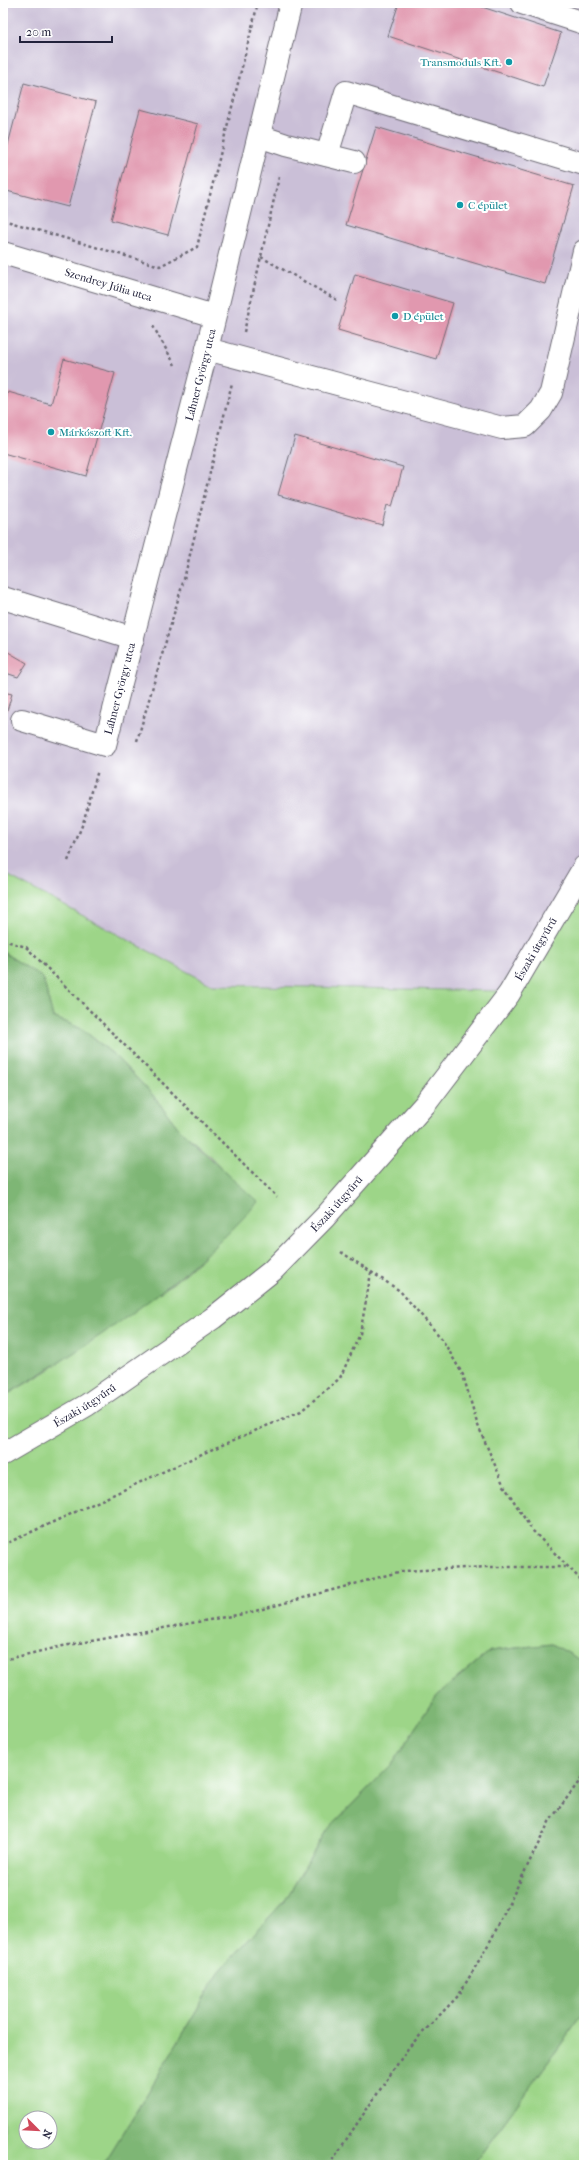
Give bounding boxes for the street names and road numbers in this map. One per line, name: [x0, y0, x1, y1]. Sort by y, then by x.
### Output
street label: Szendrey Júlia utca: [63, 266, 154, 304]
street label: Láhner György utca: [183, 327, 219, 422]
street label: Láhner György utca: [102, 640, 138, 736]
street label: Északi útgyűrű: [512, 915, 560, 983]
street label: Északi útgyűrű: [308, 1173, 366, 1235]
street label: Északi útgyűrű: [51, 1381, 119, 1430]

